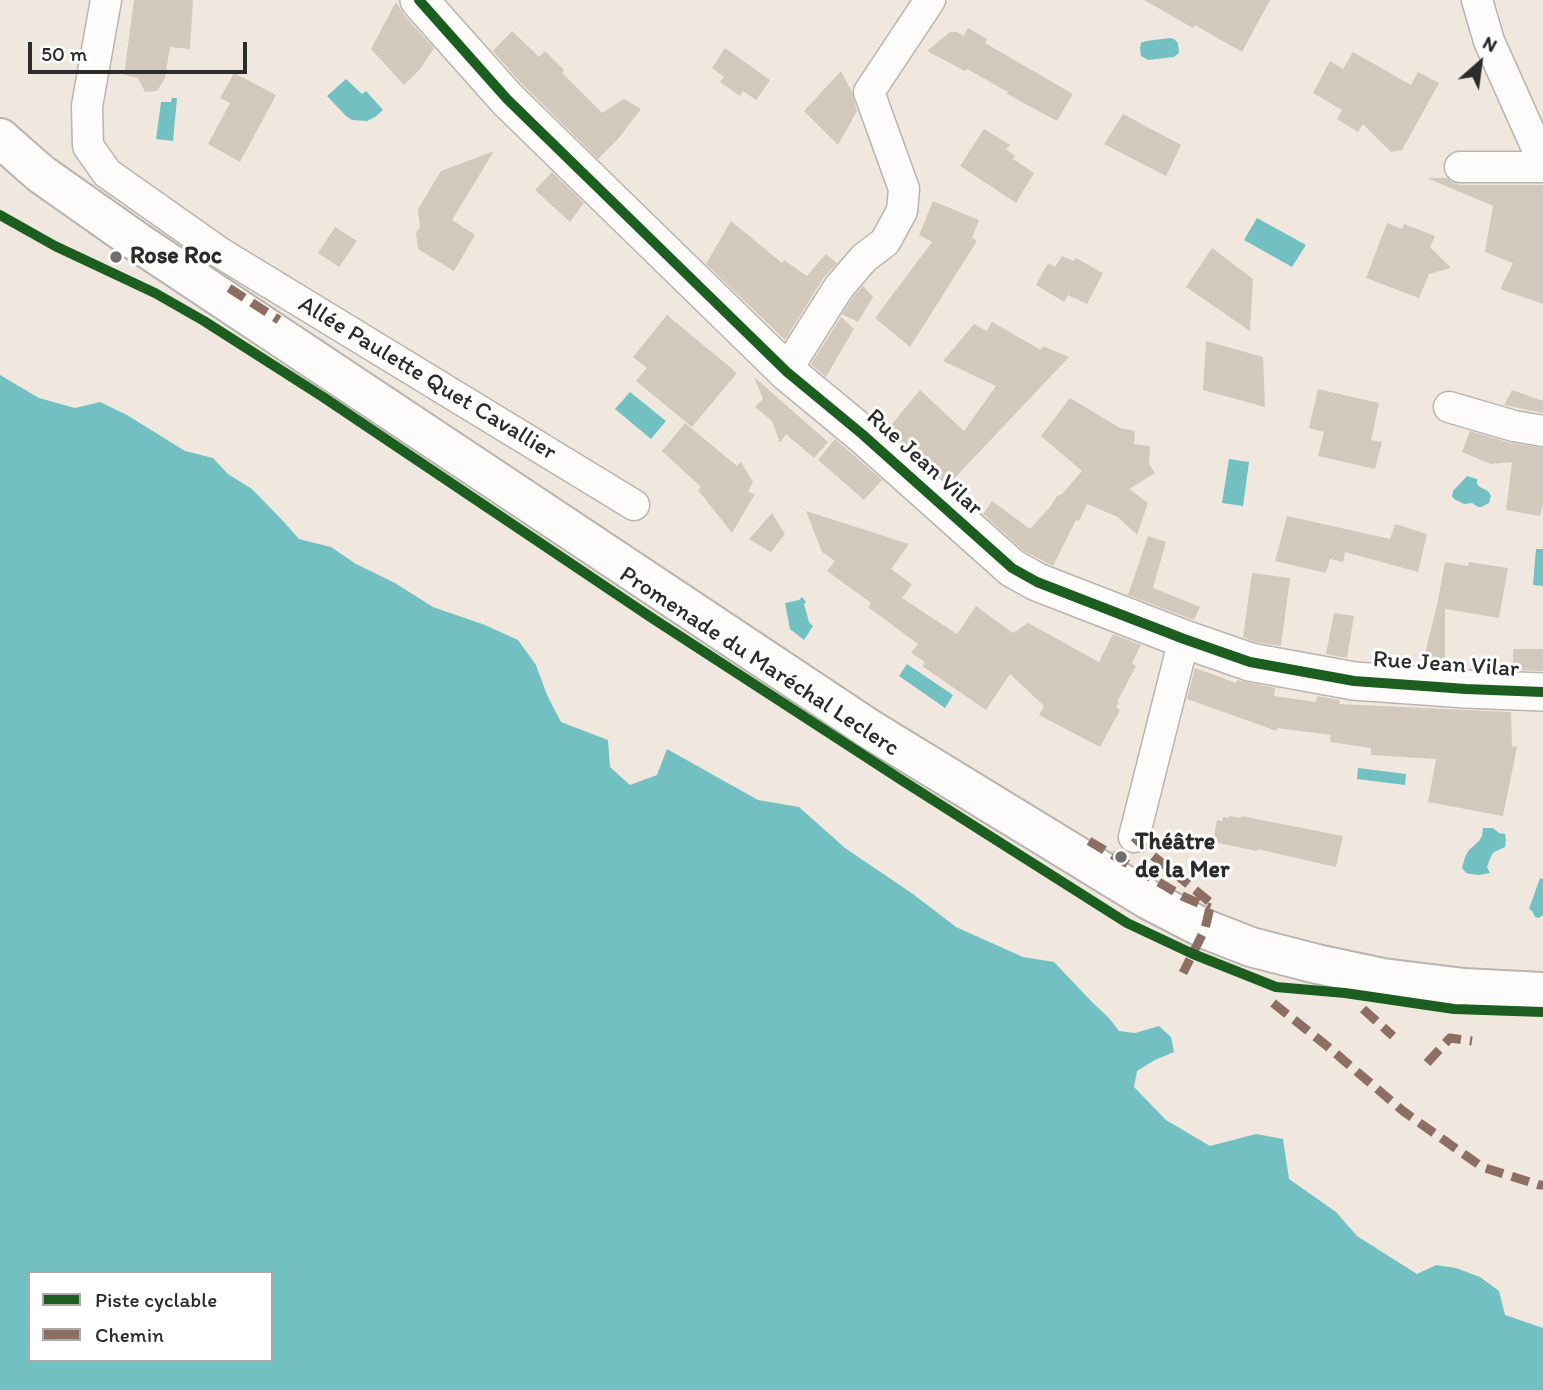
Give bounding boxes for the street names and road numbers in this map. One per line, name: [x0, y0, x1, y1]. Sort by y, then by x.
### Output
street label: Allée Paulette Quet Cavallier: [293, 290, 561, 468]
street label: Rue Jean Vilar: [860, 403, 988, 523]
street label: Promenade du Maréchal Leclerc: [614, 561, 904, 763]
street label: Rue Jean Vilar: [1372, 646, 1520, 684]

